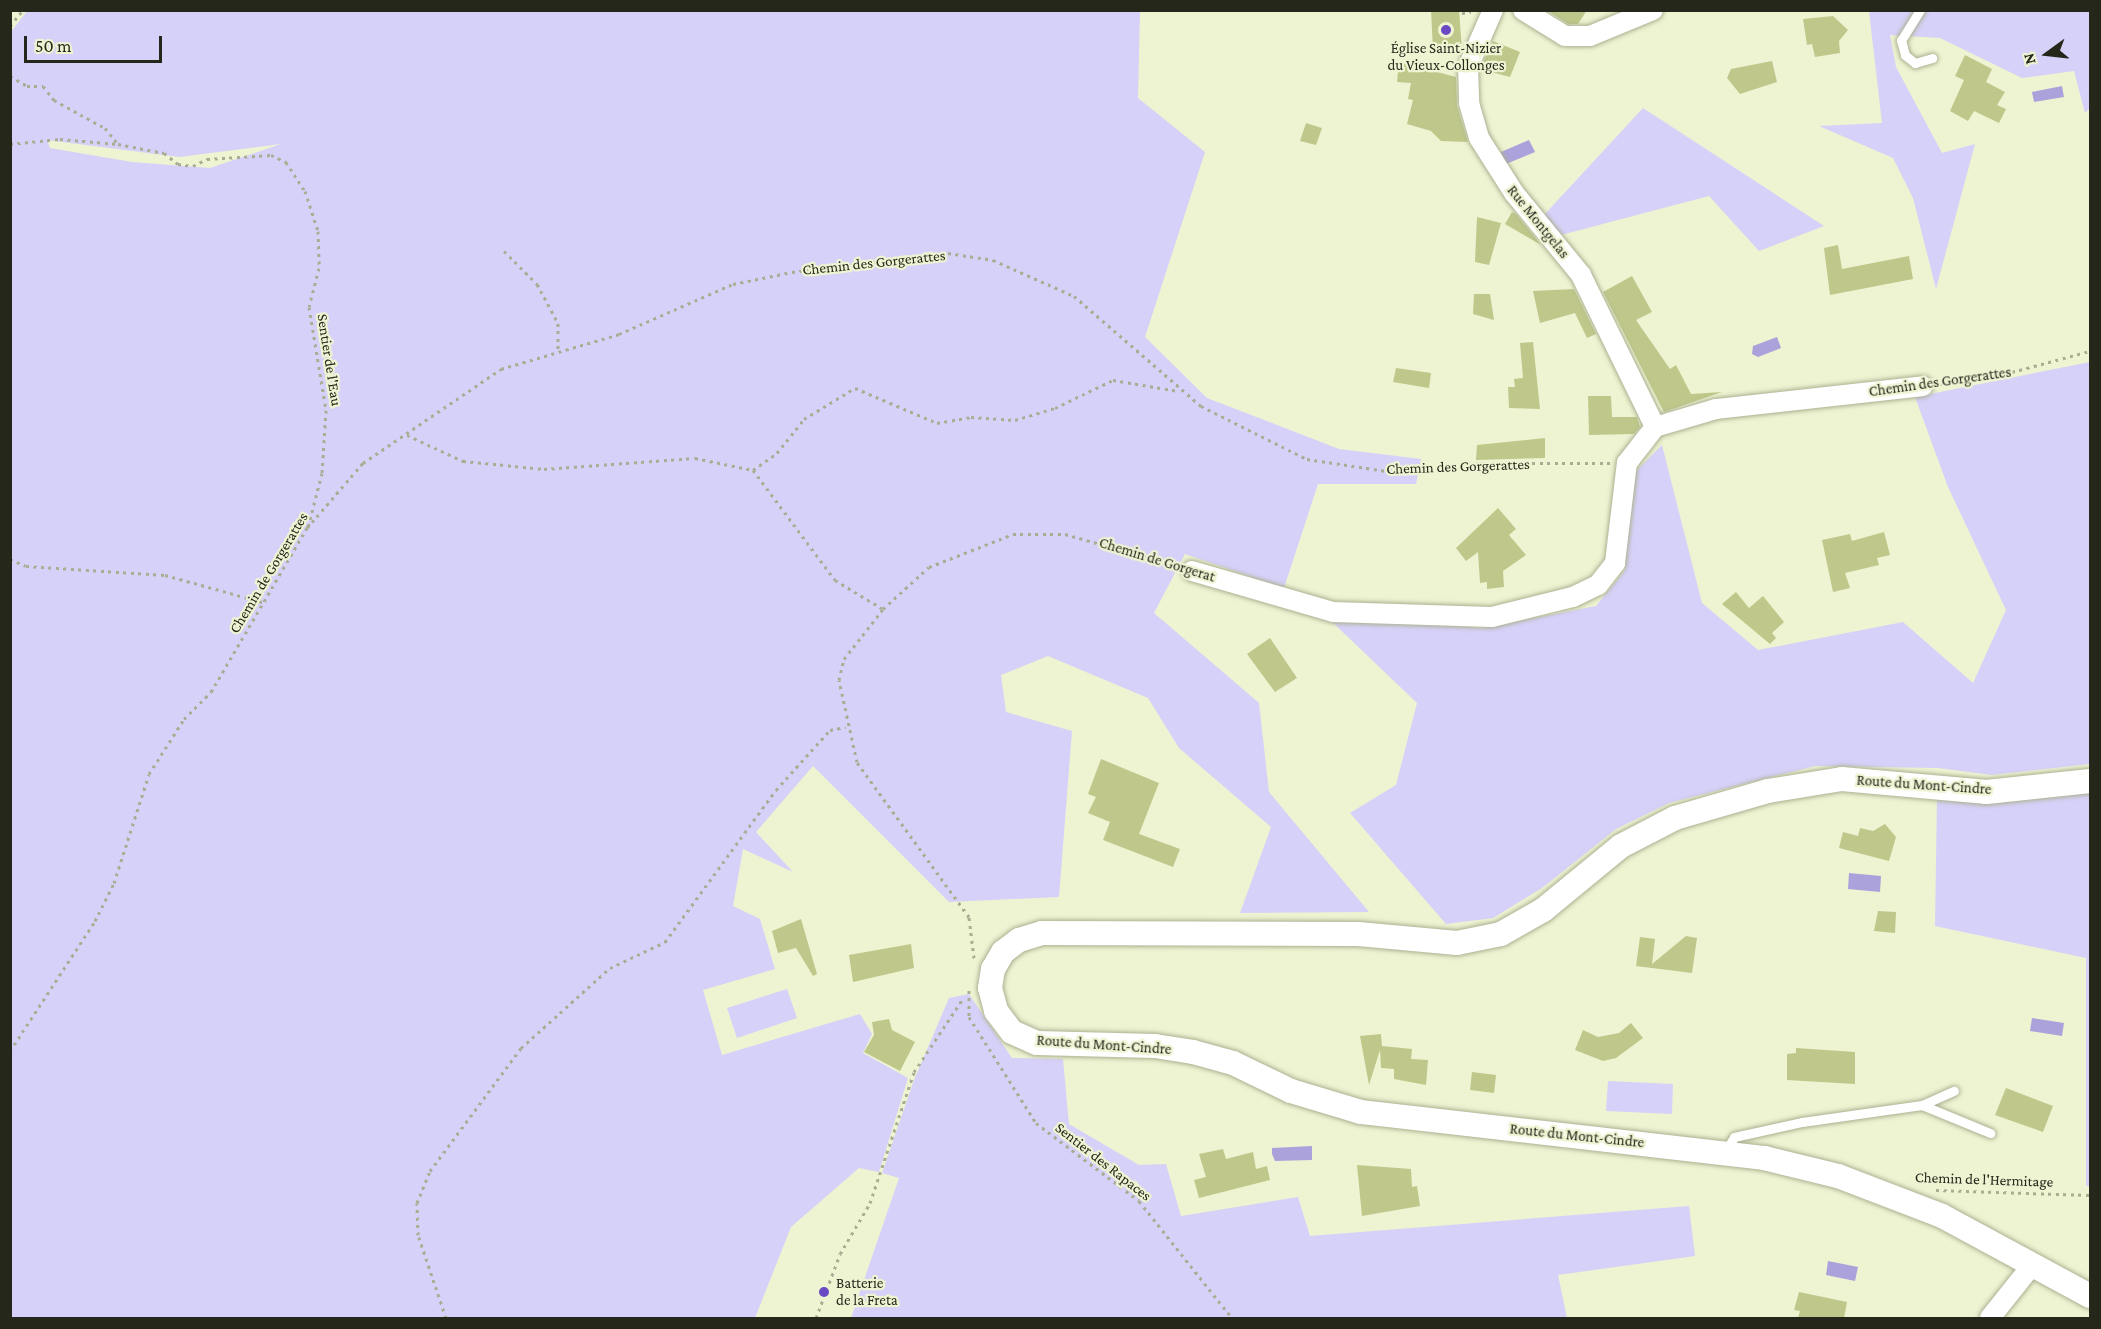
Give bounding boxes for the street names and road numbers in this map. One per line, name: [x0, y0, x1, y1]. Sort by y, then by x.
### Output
street label: Rue Montgelas: [1503, 182, 1573, 262]
street label: Chemin des Gorgerattes: [802, 247, 946, 279]
street label: Sentier de l'Eau: [313, 313, 345, 407]
street label: Chemin des Gorgerattes: [1868, 363, 2012, 401]
street label: Chemin des Gorgerattes: [1386, 455, 1530, 479]
street label: Chemin de Gorgerattes: [226, 509, 312, 637]
street label: Chemin de Gorgerat: [1097, 534, 1217, 586]
street label: Route du Mont-Cindre: [1856, 771, 1992, 799]
street label: Route du Mont-Cindre: [1036, 1031, 1172, 1059]
street label: Sentier des Rapaces: [1051, 1119, 1155, 1205]
street label: Route du Mont-Cindre: [1509, 1120, 1645, 1152]
street label: Chemin de l'Hermitage: [1915, 1169, 2053, 1191]

